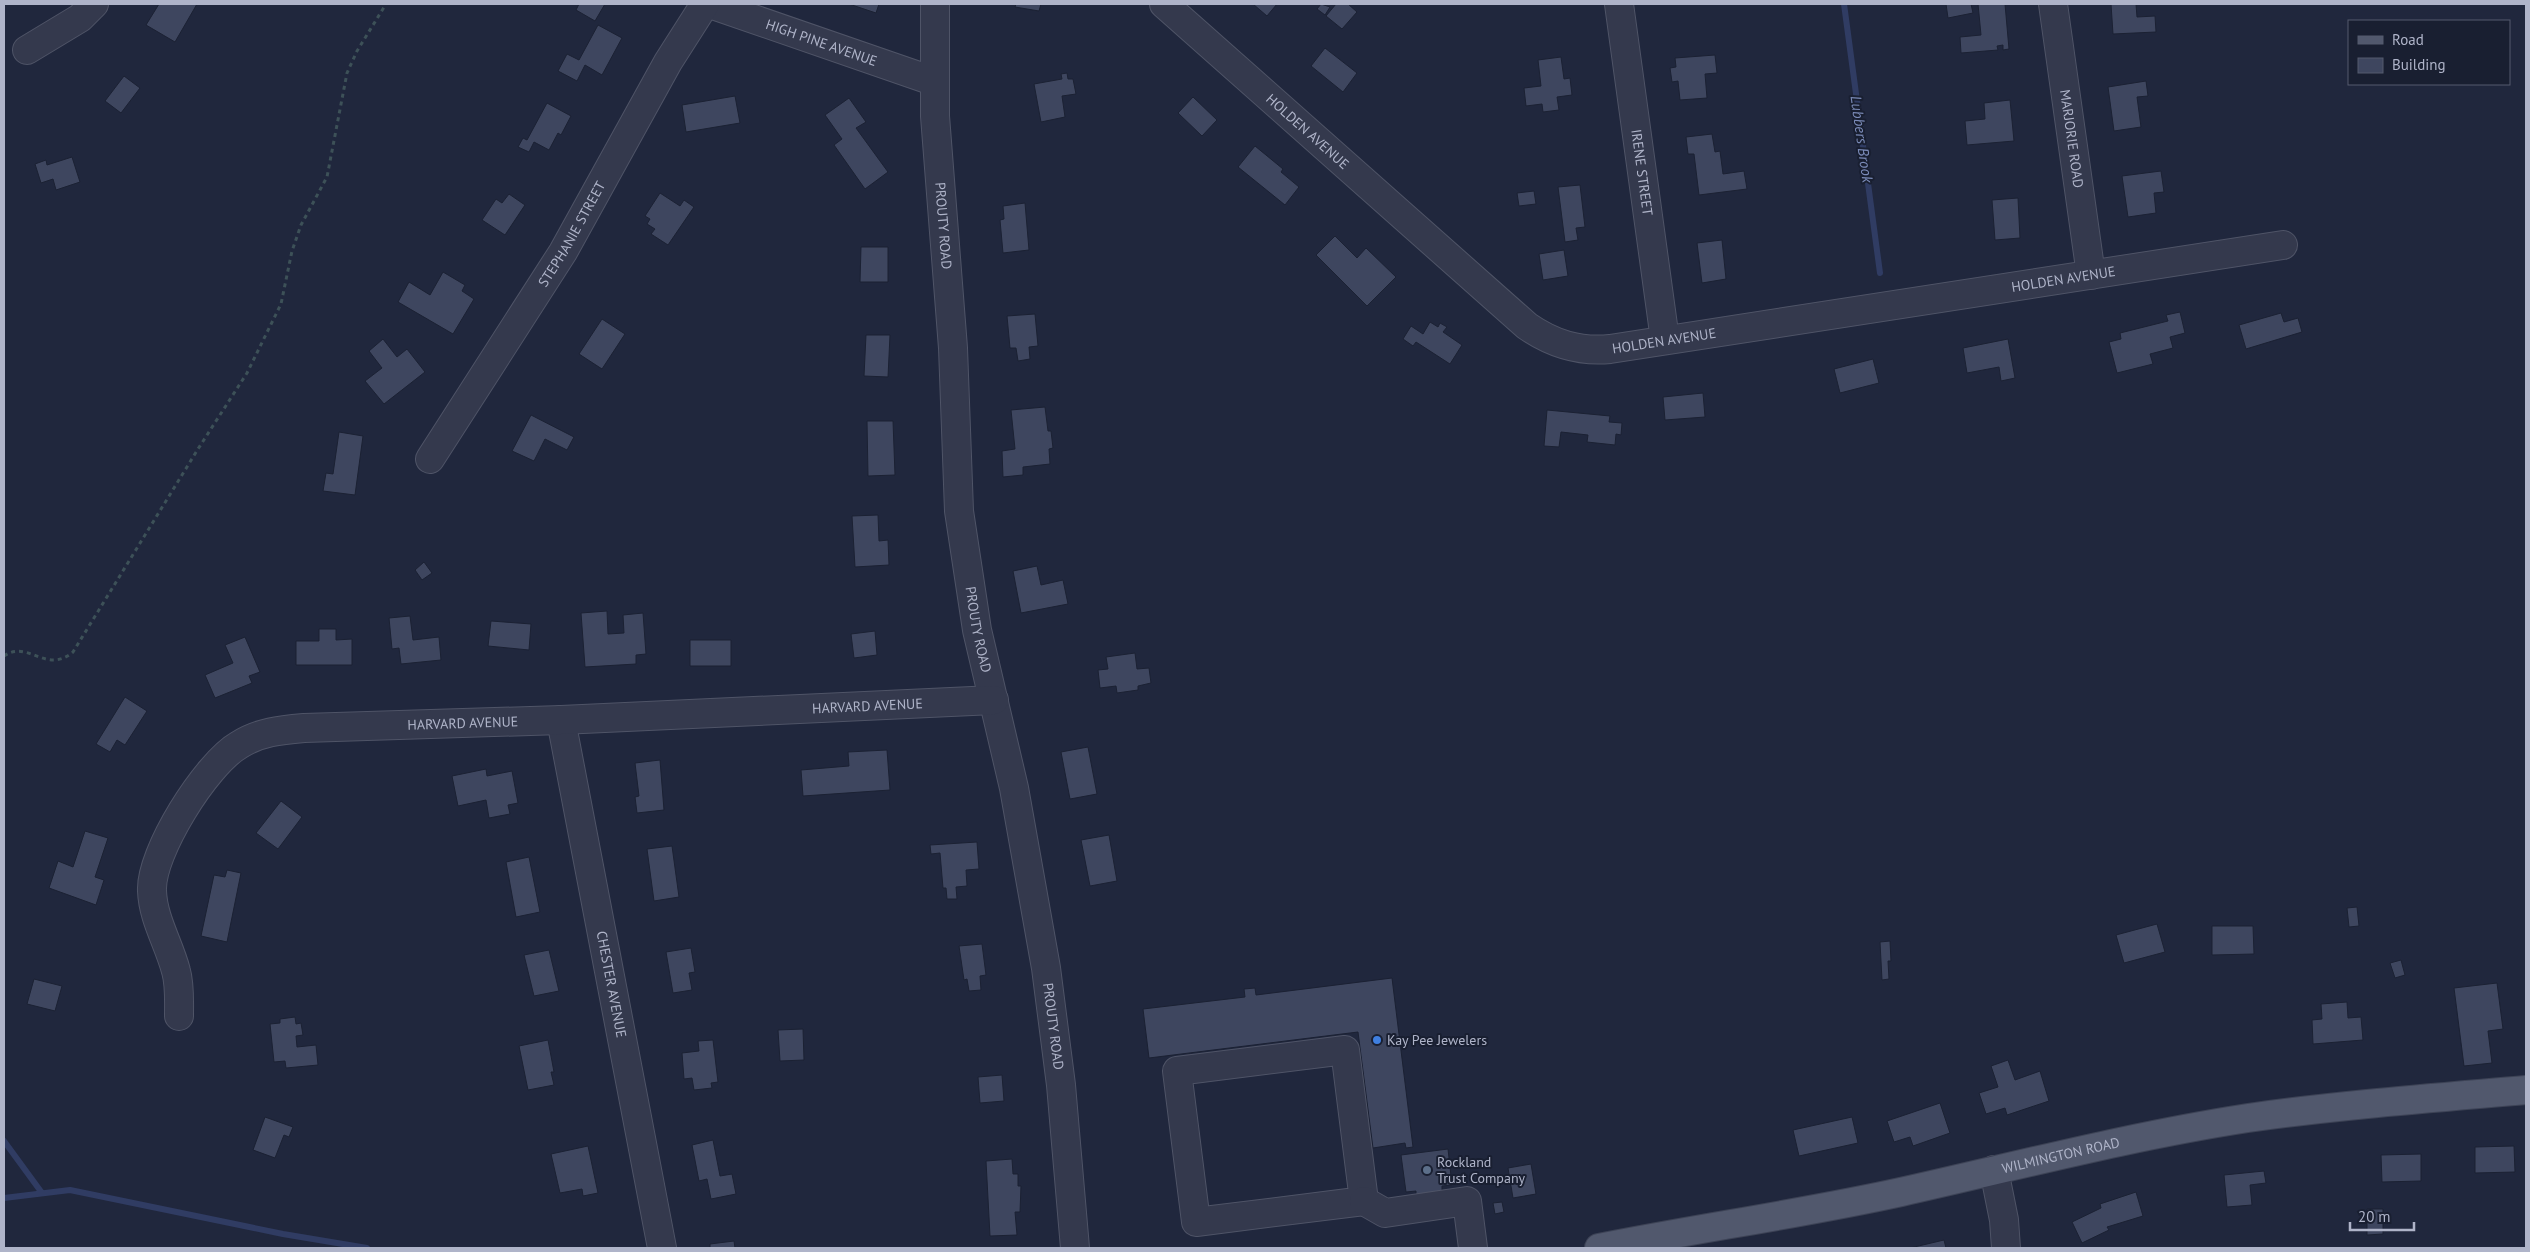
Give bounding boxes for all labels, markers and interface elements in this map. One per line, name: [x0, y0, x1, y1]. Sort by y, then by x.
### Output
street label: HIGH PINE AVENUE: [764, 15, 880, 70]
legend: [2348, 20, 2510, 85]
text: Road: [2392, 30, 2424, 49]
text: Building: [2392, 55, 2446, 74]
street label: MARJORIE ROAD: [2056, 88, 2088, 189]
street label: HOLDEN AVENUE: [1262, 90, 1353, 173]
water label: Lubbers Brook: [1847, 94, 1878, 185]
street label: IRENE STREET: [1627, 128, 1657, 217]
street label: STEPHANIE STREET: [534, 178, 609, 290]
street label: PROUTY ROAD: [931, 181, 956, 270]
street label: HOLDEN AVENUE: [2010, 262, 2116, 296]
street label: HOLDEN AVENUE: [1611, 324, 1717, 358]
street label: PROUTY ROAD: [962, 585, 996, 674]
street label: HARVARD AVENUE: [812, 694, 923, 717]
street label: HARVARD AVENUE: [407, 712, 518, 734]
street label: CHESTER AVENUE: [593, 929, 631, 1039]
street label: PROUTY ROAD: [1039, 982, 1068, 1071]
place label: Kay Pee Jewelers: [1387, 1031, 1487, 1049]
marker: Kay Pee Jewelers: [1371, 1034, 1383, 1046]
street label: WILMINGTON ROAD: [2000, 1133, 2121, 1177]
place label: Rockland Trust Company: [1437, 1153, 1526, 1187]
marker: Rockland Trust Company: [1421, 1164, 1433, 1176]
scale bar: [2350, 1200, 2414, 1232]
text: 20 m: [2358, 1207, 2391, 1226]

